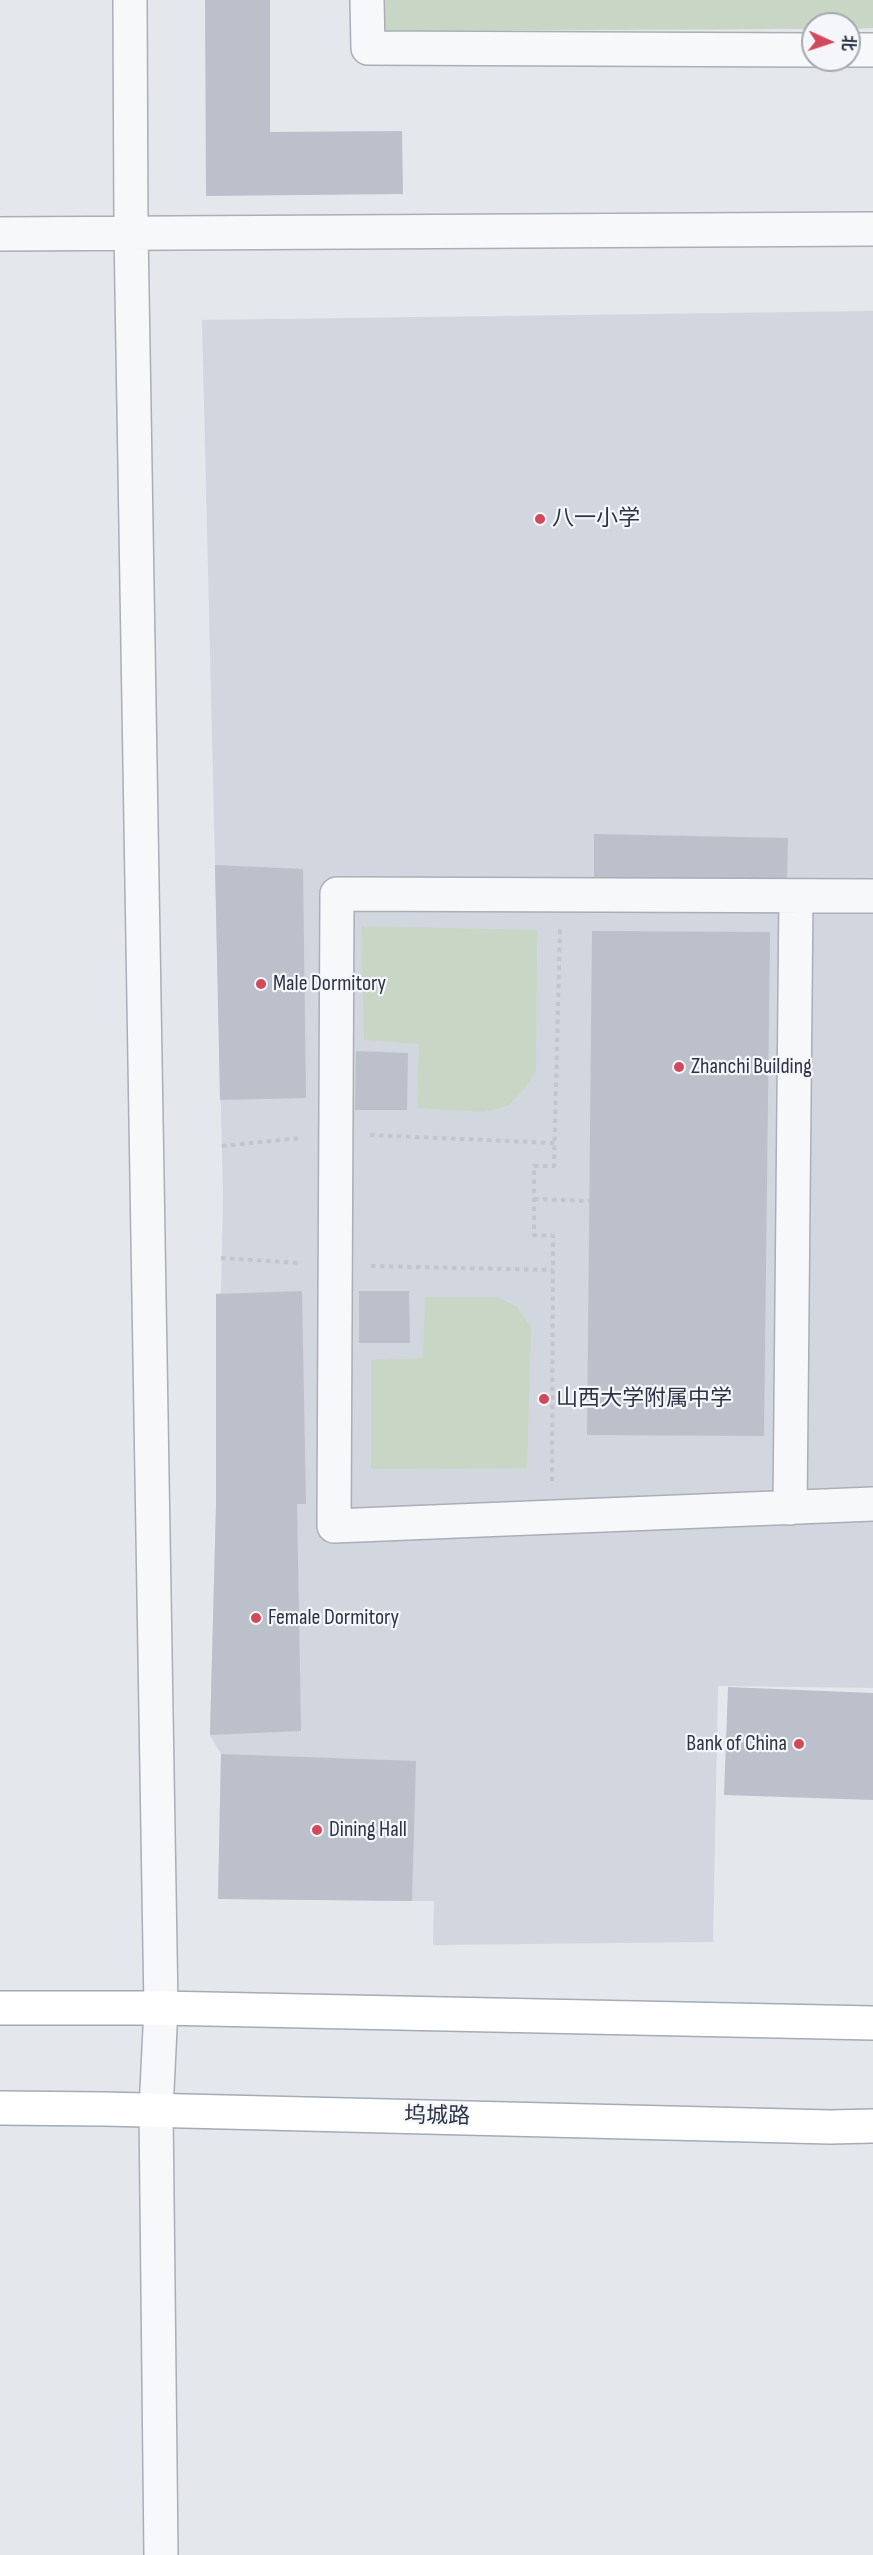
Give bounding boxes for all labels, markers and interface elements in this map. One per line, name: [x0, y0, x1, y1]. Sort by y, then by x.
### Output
north arrow: [801, 12, 861, 72]
text: 北: [838, 34, 857, 51]
place label: 八一小学: [552, 506, 640, 532]
marker: 八一小学: [533, 512, 547, 526]
place label: Male Dormitory: [273, 971, 386, 997]
marker: Male Dormitory: [254, 977, 268, 991]
place label: Zhanchi Building: [691, 1054, 812, 1080]
marker: Zhanchi Building: [672, 1060, 686, 1074]
place label: 山西大学附属中学: [556, 1386, 732, 1412]
marker: 山西大学附属中学: [537, 1392, 551, 1406]
place label: Female Dormitory: [268, 1605, 399, 1631]
marker: Female Dormitory: [249, 1611, 263, 1625]
place label: Bank of China: [686, 1731, 787, 1757]
marker: Bank of China: [792, 1737, 806, 1751]
place label: Dining Hall: [329, 1817, 407, 1843]
marker: Dining Hall: [310, 1823, 324, 1837]
street label: 坞城路: [404, 2103, 470, 2131]

